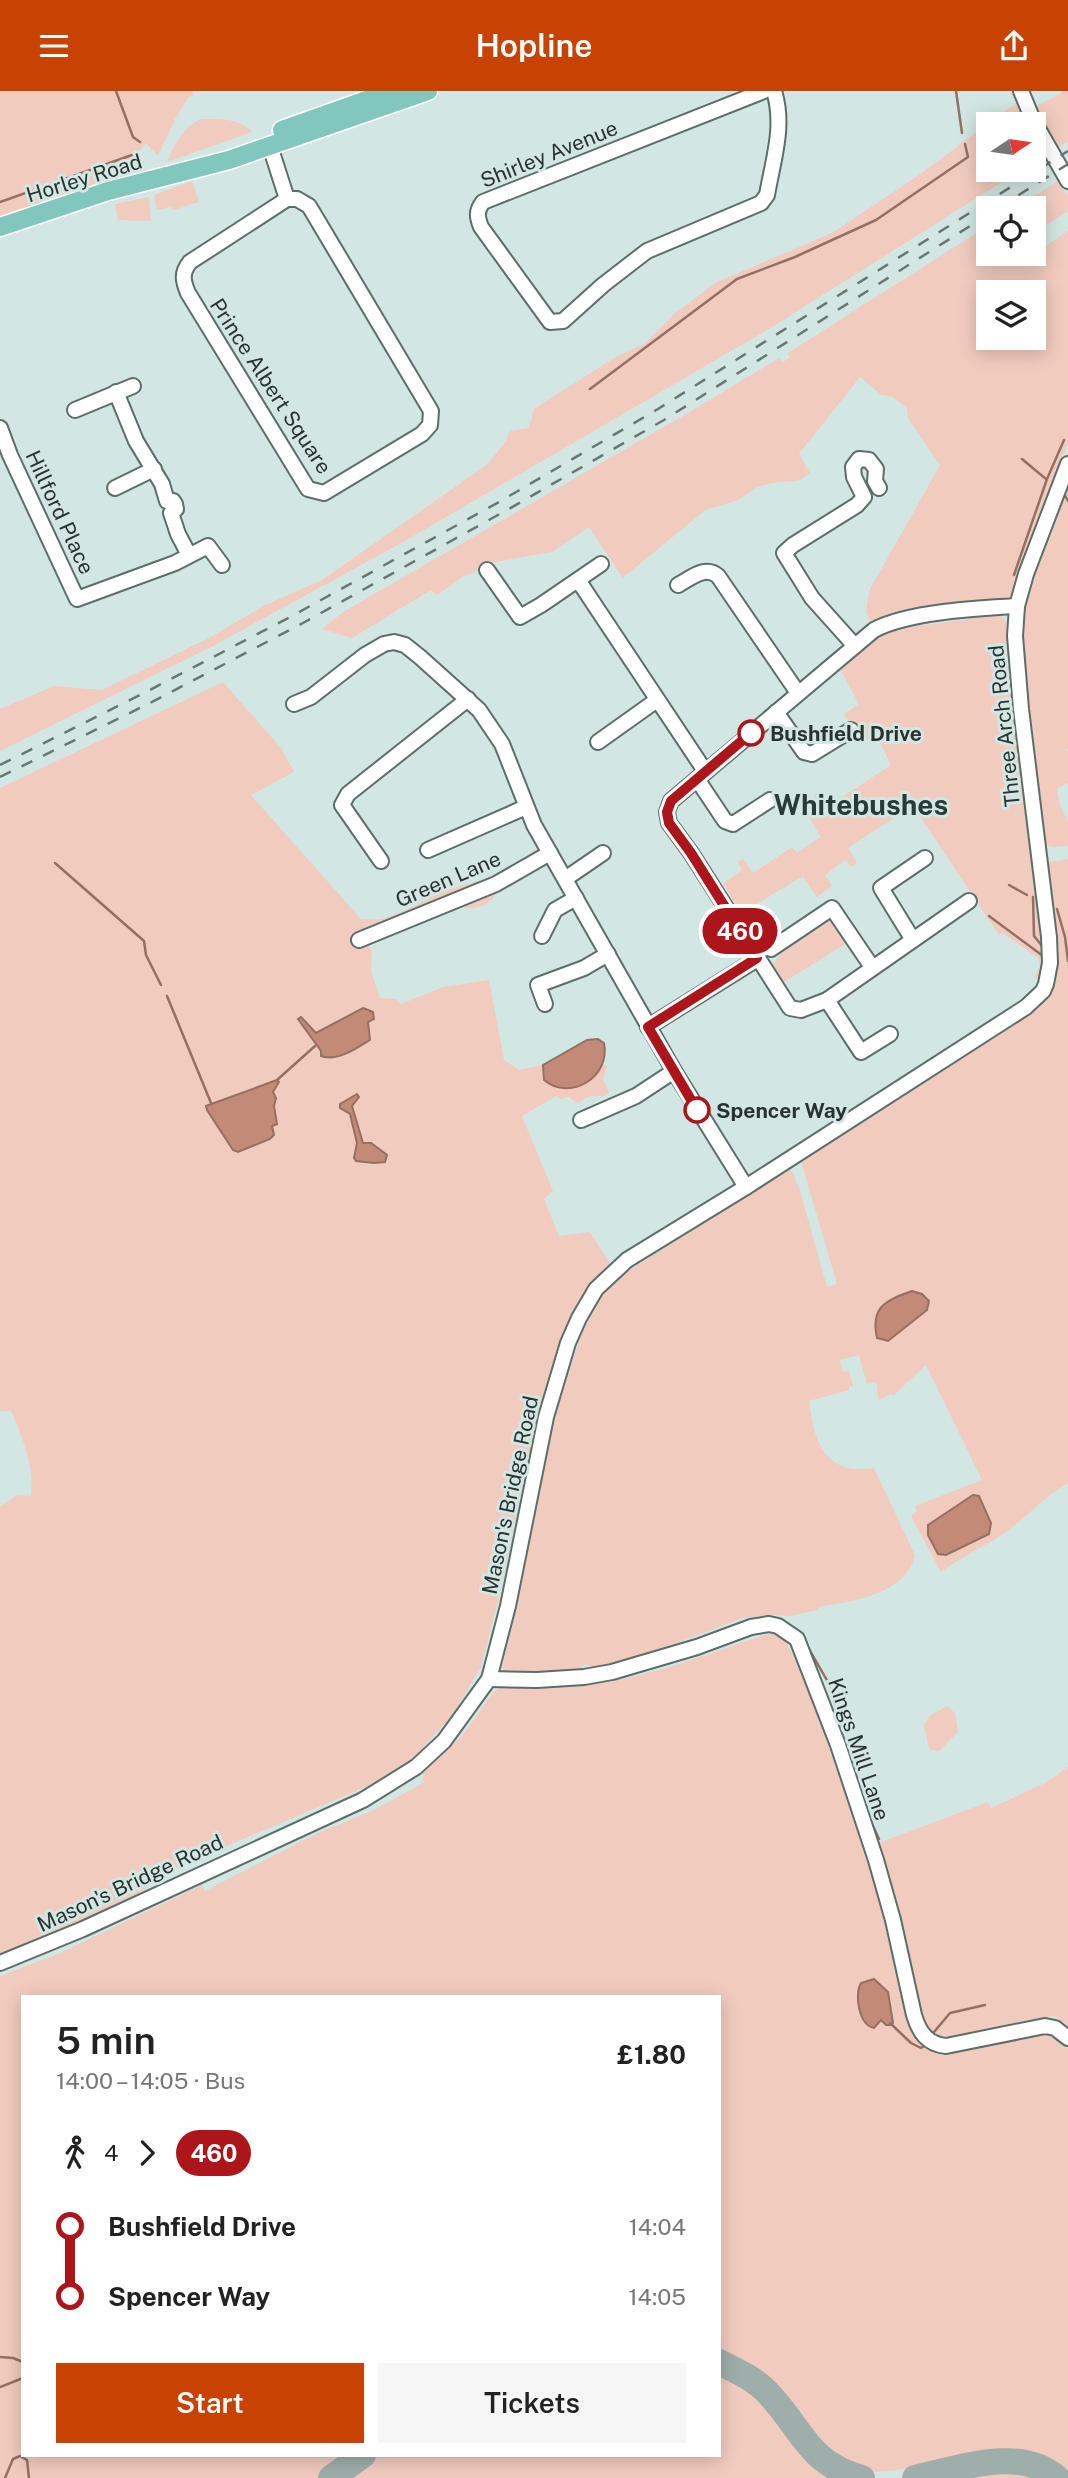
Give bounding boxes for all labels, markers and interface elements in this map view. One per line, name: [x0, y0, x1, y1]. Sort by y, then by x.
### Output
icon: menu: [35, 27, 73, 65]
text: Hopline: [475, 27, 593, 64]
icon: share: [995, 27, 1033, 65]
north arrow: [976, 112, 1046, 182]
map controls: [976, 112, 1046, 350]
street label: Shirley Avenue: [477, 115, 621, 193]
street label: Horley Road: [23, 149, 145, 207]
button: locate: [976, 196, 1046, 266]
button: layers: [976, 280, 1046, 350]
street label: Prince Albert Square: [205, 294, 337, 478]
street label: Hillford Place: [20, 446, 100, 578]
street label: Three Arch Road: [983, 644, 1025, 808]
marker: Bushfield Drive: [738, 720, 764, 746]
place label: Bushfield Drive: [770, 721, 922, 746]
district label: Whitebushes: [774, 788, 948, 821]
street label: Green Lane: [392, 846, 504, 912]
line badge: 460: [700, 908, 780, 954]
text: 460: [717, 917, 764, 945]
marker: Spencer Way: [684, 1097, 710, 1123]
place label: Spencer Way: [716, 1098, 847, 1123]
street label: Mason's Bridge Road: [477, 1394, 543, 1596]
street label: Kings Mill Lane: [823, 1674, 895, 1824]
street label: Mason's Bridge Road: [33, 1829, 227, 1937]
text: 5 min: [56, 2018, 156, 2063]
text: £1.80: [617, 2039, 686, 2070]
text: 14:00 – 14:05 · Bus: [56, 2067, 245, 2094]
icon: walk: [56, 2134, 94, 2172]
icon: forward: [128, 2134, 166, 2172]
text: 4: [104, 2139, 118, 2166]
text: 460: [190, 2139, 237, 2167]
text: Bushfield Drive: [108, 2211, 296, 2242]
text: 14:04: [629, 2213, 686, 2240]
text: Spencer Way: [108, 2281, 270, 2312]
text: 14:05: [628, 2283, 686, 2310]
button: Start: [56, 2363, 364, 2443]
button: Tickets: [378, 2363, 686, 2443]

